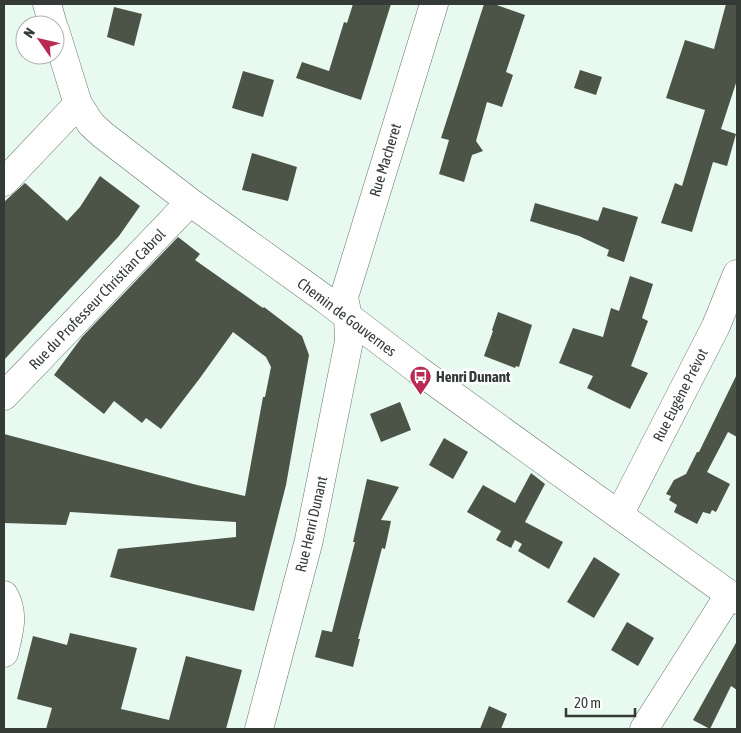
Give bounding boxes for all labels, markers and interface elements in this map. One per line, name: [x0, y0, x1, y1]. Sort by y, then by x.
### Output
north arrow: [15, 15, 65, 65]
text: N: [20, 25, 38, 41]
street label: Rue Macheret: [366, 121, 404, 199]
street label: Rue du Professeur Christian Cabrol: [25, 225, 169, 373]
street label: Chemin de Gouvernes: [294, 274, 400, 360]
street label: Rue Eugène Prévot: [649, 346, 711, 444]
bus stop icon: Henri Dunant: [408, 364, 432, 395]
place label: Henri Dunant: [436, 368, 511, 385]
street label: Rue Henri Dunant: [292, 474, 330, 574]
scale bar: [566, 686, 635, 718]
text: 20 m: [574, 694, 601, 711]

